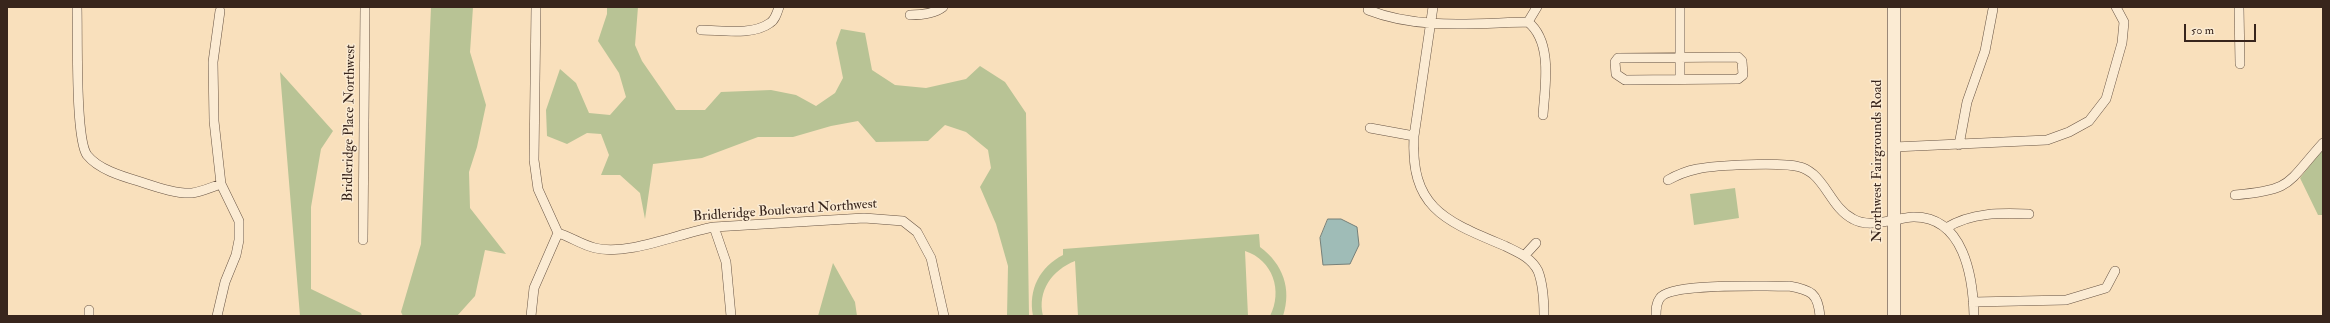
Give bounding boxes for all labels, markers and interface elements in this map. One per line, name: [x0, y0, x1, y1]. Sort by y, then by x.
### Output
scale bar: [2186, 16, 2258, 42]
text: 50 m: [2191, 23, 2214, 38]
street label: Bridleridge Place Northwest: [340, 44, 360, 202]
street label: Northwest Fairgrounds Road: [1870, 80, 1886, 242]
street label: Bridleridge Boulevard Northwest: [692, 196, 878, 226]

